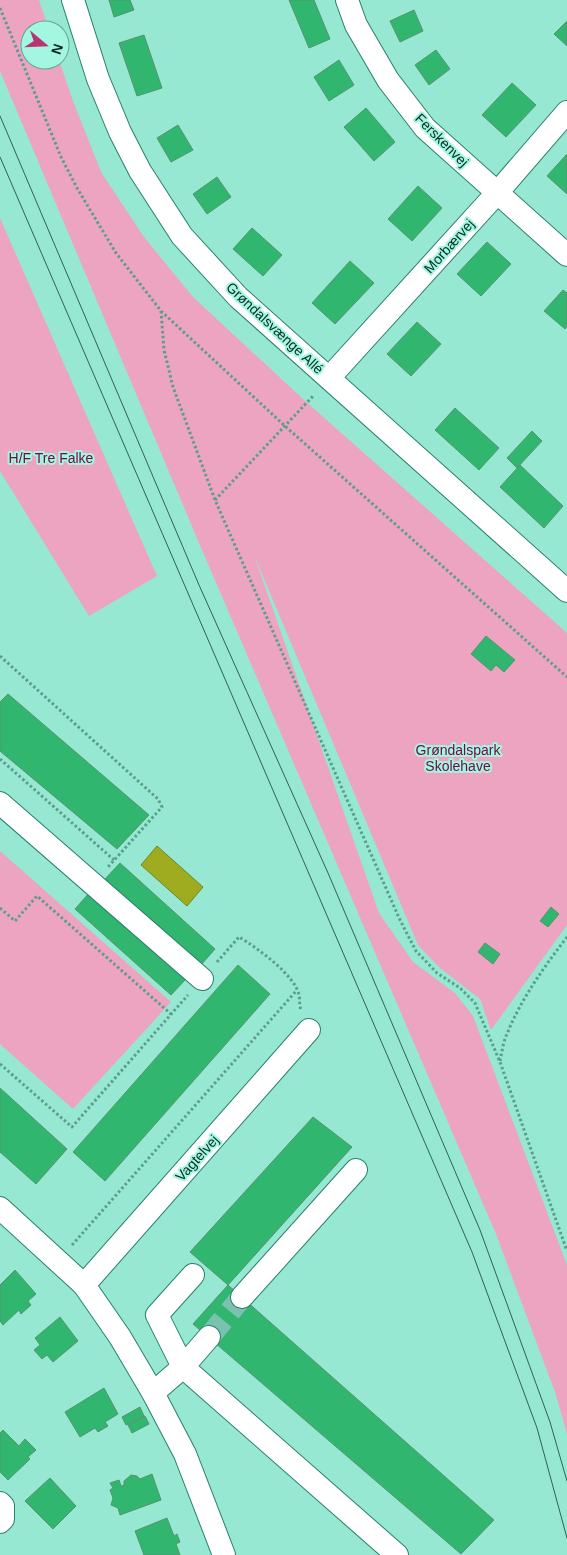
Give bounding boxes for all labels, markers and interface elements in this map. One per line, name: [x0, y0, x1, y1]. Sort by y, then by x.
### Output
north arrow: [20, 20, 70, 70]
text: N: [48, 42, 67, 57]
street label: Ferskenvej: [412, 110, 472, 170]
street label: Morbærvej: [421, 216, 477, 276]
street label: Grøndalsvænge Allé: [223, 279, 327, 377]
park label: H/F Tre Falke: [9, 450, 94, 466]
park label: Grøndalspark Skolehave: [416, 742, 501, 774]
street label: Vagtelvej: [172, 1132, 222, 1184]

